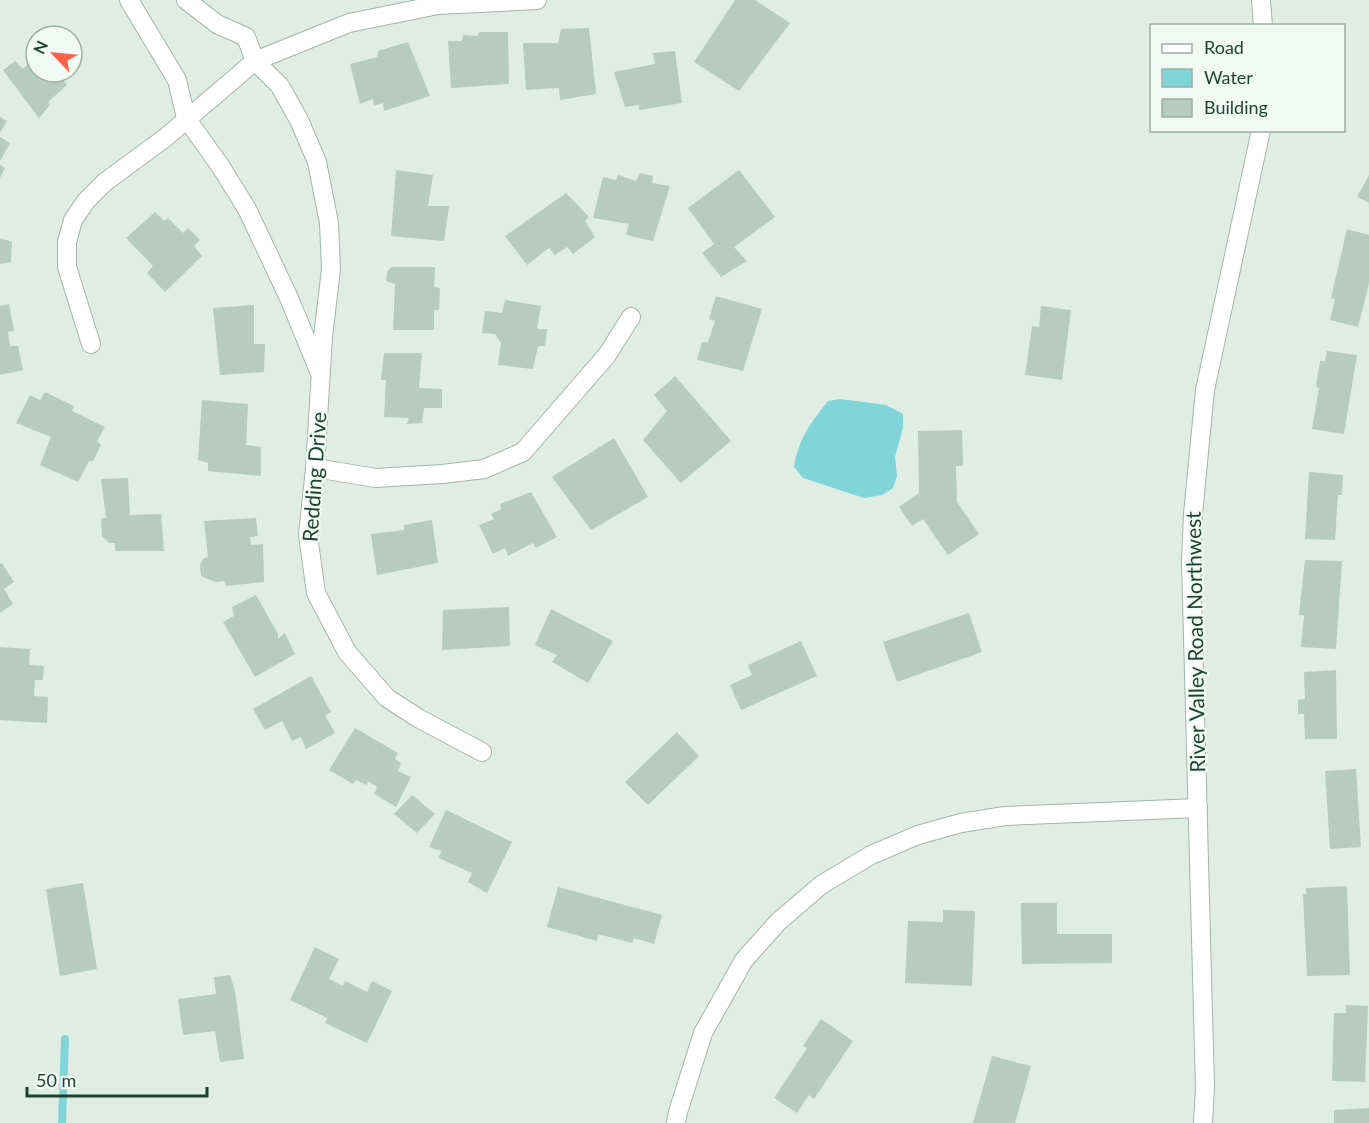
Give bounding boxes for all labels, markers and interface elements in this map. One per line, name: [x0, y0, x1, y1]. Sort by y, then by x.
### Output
north arrow: [24, 24, 84, 84]
legend: [1150, 24, 1345, 132]
text: Road: [1204, 36, 1244, 58]
text: N: [29, 38, 51, 57]
text: Water: [1204, 66, 1253, 88]
text: Building: [1204, 96, 1268, 118]
street label: Redding Drive: [296, 411, 331, 543]
street label: River Valley Road Northwest: [1180, 511, 1209, 773]
scale bar: [27, 1060, 207, 1098]
text: 50 m: [36, 1069, 76, 1091]

